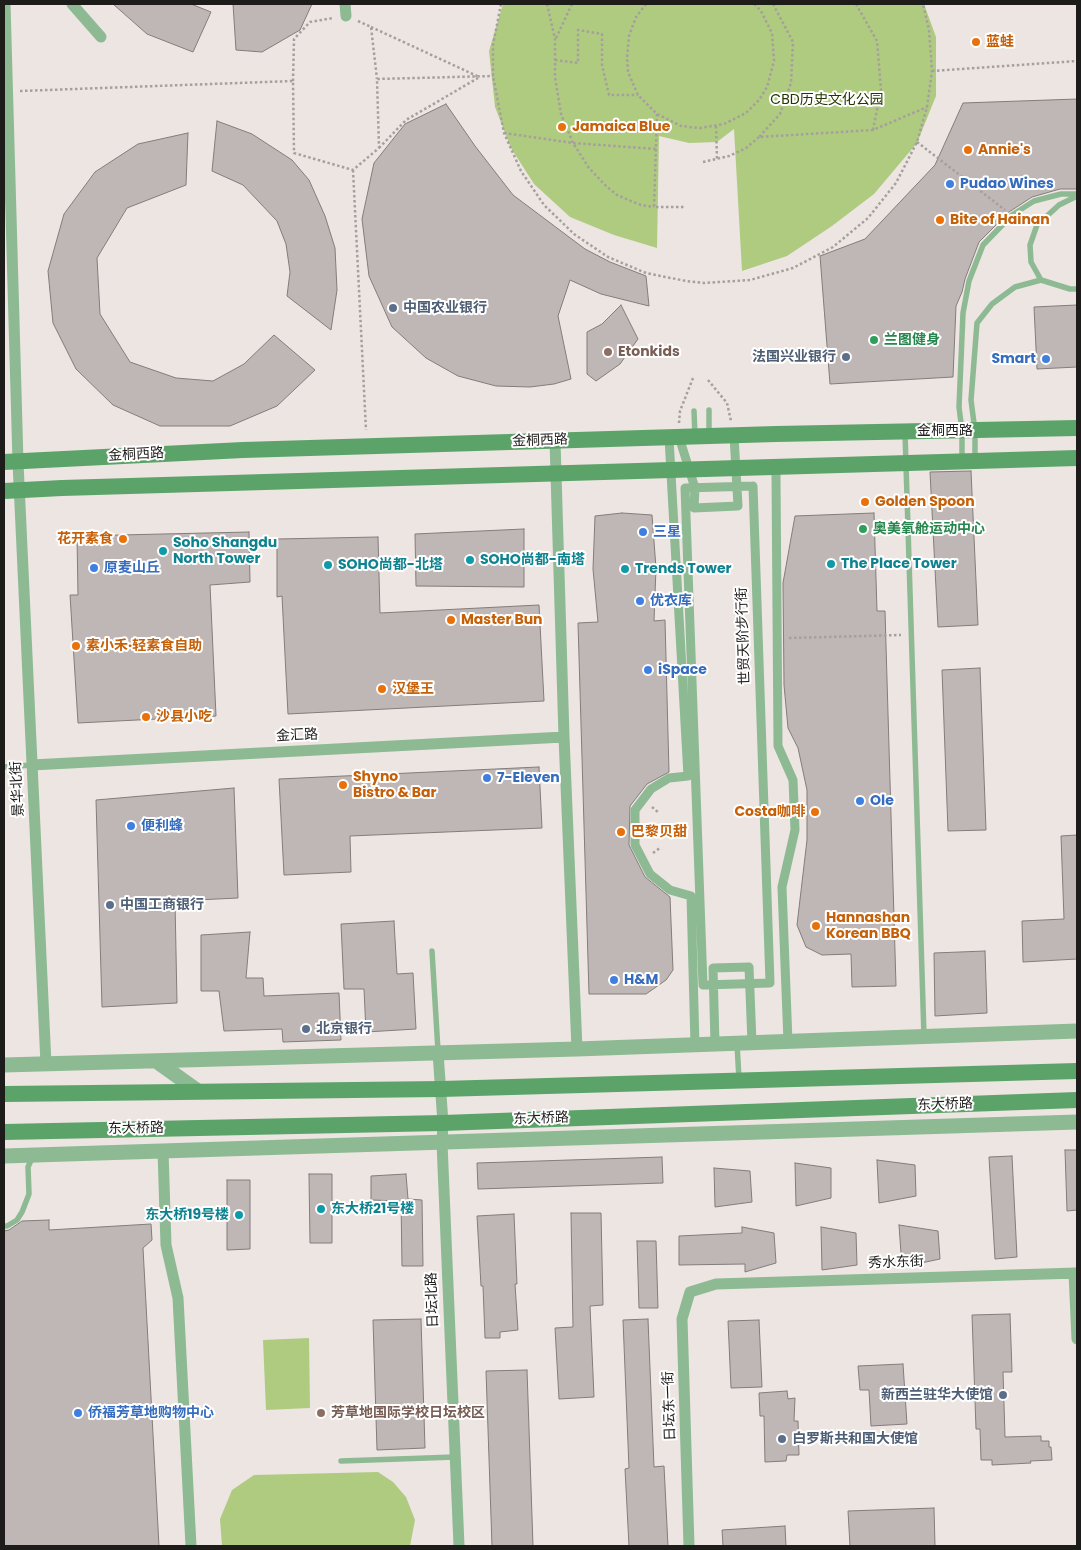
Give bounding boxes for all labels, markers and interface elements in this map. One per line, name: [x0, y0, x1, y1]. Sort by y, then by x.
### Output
place label: 蓝蛙: [986, 34, 1014, 50]
marker: 蓝蛙: [970, 36, 982, 48]
park label: CBD历史文化公园: [770, 92, 884, 108]
place label: Jamaica Blue: [572, 119, 670, 135]
marker: Jamaica Blue: [556, 121, 568, 133]
place label: Annie's: [978, 142, 1031, 158]
marker: Annie's: [962, 144, 974, 156]
place label: Pudao Wines: [960, 176, 1054, 192]
marker: Pudao Wines: [944, 178, 956, 190]
place label: Bite of Hainan: [950, 212, 1050, 228]
marker: Bite of Hainan: [934, 214, 946, 226]
place label: 中国农业银行: [403, 300, 487, 316]
marker: 中国农业银行: [387, 302, 399, 314]
place label: 兰图健身: [884, 332, 940, 348]
marker: 兰图健身: [868, 334, 880, 346]
place label: Etonkids: [618, 344, 680, 360]
marker: Etonkids: [602, 346, 614, 358]
place label: 法国兴业银行: [752, 349, 836, 365]
marker: 法国兴业银行: [840, 351, 852, 363]
place label: Smart: [991, 351, 1036, 367]
marker: Smart: [1040, 353, 1052, 365]
street label: 金桐西路: [917, 423, 973, 439]
street label: 金桐西路: [512, 432, 568, 450]
street label: 金桐西路: [108, 445, 164, 465]
place label: Golden Spoon: [875, 494, 975, 510]
marker: Golden Spoon: [859, 496, 871, 508]
place label: 奥美氧舱运动中心: [873, 521, 985, 537]
marker: 奥美氧舱运动中心: [857, 523, 869, 535]
place label: 三星: [653, 524, 681, 540]
marker: 三星: [637, 526, 649, 538]
place label: 花开素食: [57, 531, 113, 547]
marker: 花开素食: [117, 533, 129, 545]
place label: Soho Shangdu North Tower: [173, 535, 277, 568]
marker: Soho Shangdu North Tower: [157, 545, 169, 557]
place label: SOHO尚都-南塔: [480, 552, 585, 568]
marker: SOHO尚都-南塔: [464, 554, 476, 566]
place label: The Place Tower: [841, 556, 957, 572]
place label: SOHO尚都-北塔: [338, 557, 443, 573]
marker: The Place Tower: [825, 558, 837, 570]
marker: SOHO尚都-北塔: [322, 559, 334, 571]
place label: 原麦山丘: [104, 560, 160, 576]
place label: Trends Tower: [635, 561, 732, 577]
marker: 原麦山丘: [88, 562, 100, 574]
marker: Trends Tower: [619, 563, 631, 575]
street label: 世贸天阶步行街: [734, 587, 754, 685]
place label: 优衣库: [650, 593, 692, 609]
marker: 优衣库: [634, 595, 646, 607]
place label: Master Bun: [461, 612, 543, 628]
marker: Master Bun: [445, 614, 457, 626]
place label: 素小禾·轻素食自助: [86, 638, 202, 654]
marker: 素小禾·轻素食自助: [70, 640, 82, 652]
place label: iSpace: [658, 662, 707, 678]
marker: iSpace: [642, 664, 654, 676]
place label: 汉堡王: [392, 681, 434, 697]
marker: 汉堡王: [376, 683, 388, 695]
place label: 沙县小吃: [156, 709, 212, 725]
marker: 沙县小吃: [140, 711, 152, 723]
street label: 金汇路: [276, 727, 318, 745]
street label: 景华北街: [8, 761, 28, 817]
place label: Shyno Bistro & Bar: [353, 769, 437, 802]
place label: 7-Eleven: [497, 770, 560, 786]
marker: 7-Eleven: [481, 772, 493, 784]
marker: Shyno Bistro & Bar: [337, 779, 349, 791]
place label: Ole: [870, 793, 894, 809]
marker: Ole: [854, 795, 866, 807]
place label: Costa咖啡: [734, 804, 805, 820]
marker: Costa咖啡: [809, 806, 821, 818]
place label: 便利蜂: [141, 818, 183, 834]
marker: 便利蜂: [125, 820, 137, 832]
place label: 巴黎贝甜: [631, 824, 687, 840]
marker: 巴黎贝甜: [615, 826, 627, 838]
place label: 中国工商银行: [120, 897, 204, 913]
marker: 中国工商银行: [104, 899, 116, 911]
place label: Hannashan Korean BBQ: [826, 910, 911, 942]
marker: Hannashan Korean BBQ: [810, 920, 822, 932]
place label: H&M: [624, 972, 658, 988]
marker: H&M: [608, 974, 620, 986]
place label: 北京银行: [316, 1021, 372, 1037]
marker: 北京银行: [300, 1023, 312, 1035]
street label: 东大桥路: [917, 1096, 973, 1114]
street label: 东大桥路: [513, 1110, 569, 1128]
street label: 东大桥路: [108, 1120, 164, 1138]
place label: 东大桥21号楼: [331, 1201, 414, 1217]
marker: 东大桥21号楼: [315, 1203, 327, 1215]
place label: 东大桥19号楼: [145, 1207, 229, 1223]
marker: 东大桥19号楼: [233, 1209, 245, 1221]
street label: 秀水东街: [868, 1254, 924, 1272]
street label: 日坛北路: [424, 1272, 442, 1328]
street label: 日坛东一街: [660, 1371, 680, 1441]
place label: 新西兰驻华大使馆: [881, 1387, 993, 1403]
marker: 新西兰驻华大使馆: [997, 1389, 1009, 1401]
place label: 侨福芳草地购物中心: [88, 1405, 214, 1421]
place label: 芳草地国际学校日坛校区: [331, 1405, 485, 1421]
marker: 侨福芳草地购物中心: [72, 1407, 84, 1419]
marker: 芳草地国际学校日坛校区: [315, 1407, 327, 1419]
place label: 白罗斯共和国大使馆: [792, 1431, 918, 1447]
marker: 白罗斯共和国大使馆: [776, 1433, 788, 1445]

